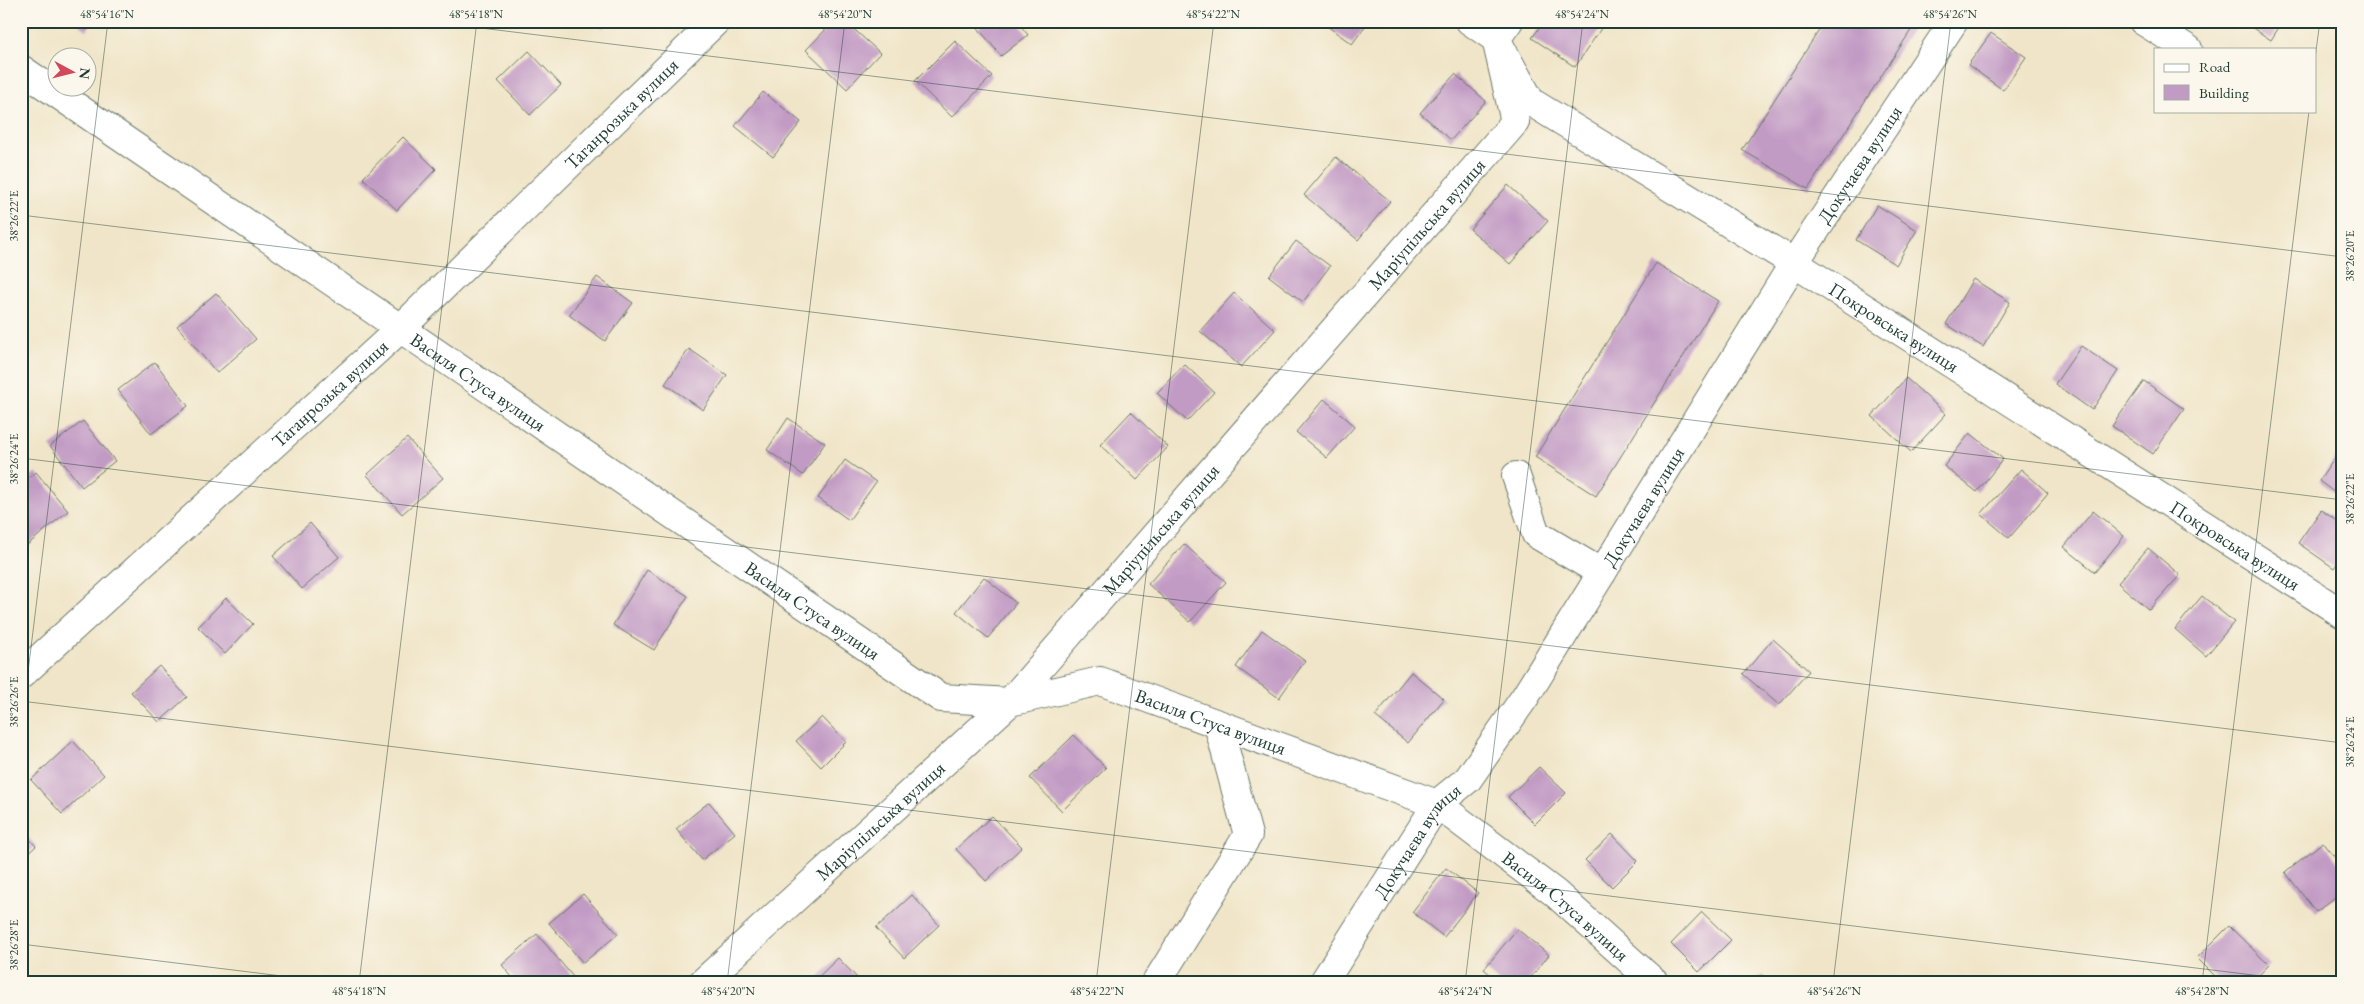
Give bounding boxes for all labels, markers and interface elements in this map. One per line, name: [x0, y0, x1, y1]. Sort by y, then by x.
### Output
text: 48°54'16"N: [80, 6, 134, 22]
text: 48°54'18"N: [449, 6, 503, 22]
text: 48°54'20"N: [818, 6, 872, 22]
text: 48°54'22"N: [1186, 6, 1240, 22]
text: 48°54'24"N: [1555, 6, 1609, 22]
text: 48°54'26"N: [1923, 6, 1977, 22]
north arrow: [48, 48, 98, 98]
legend: [2154, 48, 2316, 112]
street label: Таганрозька вулиця: [559, 52, 684, 175]
text: Road: [2199, 57, 2231, 76]
text: N: [75, 67, 95, 81]
text: Building: [2199, 83, 2249, 102]
street label: Докучаєва вулиця: [1812, 100, 1908, 228]
street label: Маріупільська вулиця: [1363, 153, 1491, 295]
text: 38°26'22"E: [6, 190, 22, 242]
text: 38°26'20"E: [2342, 230, 2358, 282]
street label: Покровська вулиця: [1824, 277, 1964, 379]
street label: Василя Стуса вулиця: [405, 327, 551, 438]
street label: Таганрозька вулиця: [266, 334, 394, 453]
text: 38°26'24"E: [6, 433, 22, 485]
street label: Докучаєва вулиця: [1597, 442, 1690, 571]
street label: Маріупільська вулиця: [1097, 458, 1225, 601]
text: 38°26'22"E: [2342, 473, 2358, 525]
street label: Покровська вулиця: [2165, 495, 2305, 597]
street label: Василя Стуса вулиця: [740, 556, 885, 666]
text: 38°26'26"E: [6, 676, 22, 728]
street label: Василя Стуса вулиця: [1132, 683, 1290, 761]
text: 38°26'24"E: [2342, 716, 2358, 768]
street label: Маріупільська вулиця: [810, 755, 951, 886]
street label: Докучаєва вулиця: [1368, 777, 1467, 903]
street label: Василя Стуса вулиця: [1497, 846, 1635, 967]
text: 38°26'28"E: [6, 919, 22, 971]
text: 48°54'18"N: [332, 983, 386, 999]
text: 48°54'20"N: [701, 983, 755, 999]
text: 48°54'22"N: [1070, 983, 1124, 999]
text: 48°54'24"N: [1438, 983, 1492, 999]
text: 48°54'26"N: [1807, 983, 1861, 999]
text: 48°54'28"N: [2175, 983, 2229, 999]

